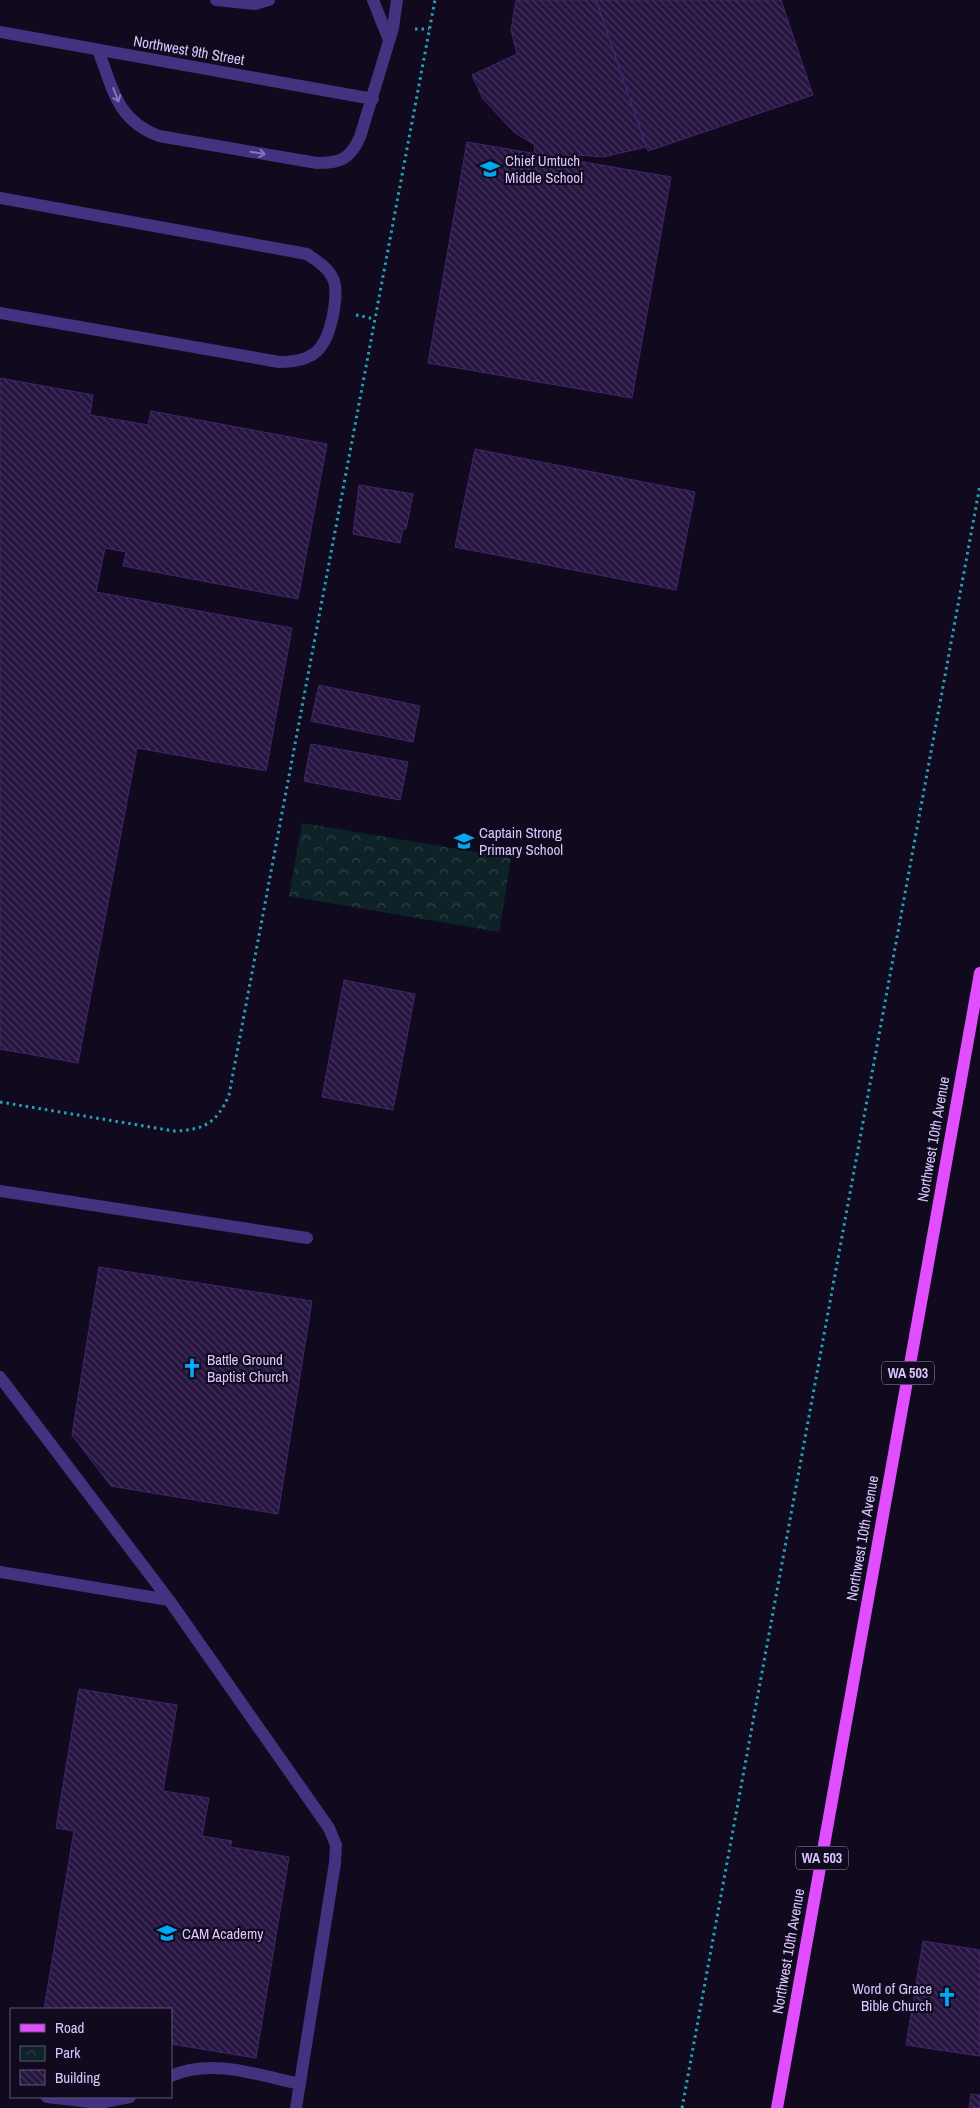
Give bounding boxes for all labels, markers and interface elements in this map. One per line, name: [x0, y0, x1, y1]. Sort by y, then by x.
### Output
street label: Northwest 9th Street: [132, 30, 247, 70]
one-way arrow: [112, 87, 122, 102]
one-way arrow: [249, 148, 265, 158]
place label: Chief Umtuch Middle School: [505, 150, 583, 188]
school or university icon: Chief Umtuch Middle School: [479, 158, 501, 180]
place label: Captain Strong Primary School: [479, 822, 563, 860]
school or university icon: Captain Strong Primary School: [453, 830, 475, 852]
street label: Northwest 10th Avenue: [912, 1074, 954, 1203]
place label: Battle Ground Baptist Church: [207, 1349, 288, 1387]
church icon: Battle Ground Baptist Church: [181, 1357, 203, 1379]
road number: WA 503: [882, 1362, 934, 1385]
street label: Northwest 10th Avenue: [841, 1473, 883, 1602]
road number: WA 503: [796, 1846, 848, 1870]
street label: Northwest 10th Avenue: [767, 1886, 809, 2015]
school or university icon: CAM Academy: [156, 1922, 178, 1944]
place label: CAM Academy: [182, 1923, 264, 1944]
place label: Word of Grace Bible Church: [852, 1978, 932, 2016]
church icon: Word of Grace Bible Church: [936, 1986, 958, 2008]
legend: [10, 2008, 172, 2098]
text: Road: [55, 2017, 84, 2038]
text: Park: [55, 2042, 81, 2063]
text: Building: [55, 2067, 100, 2088]

